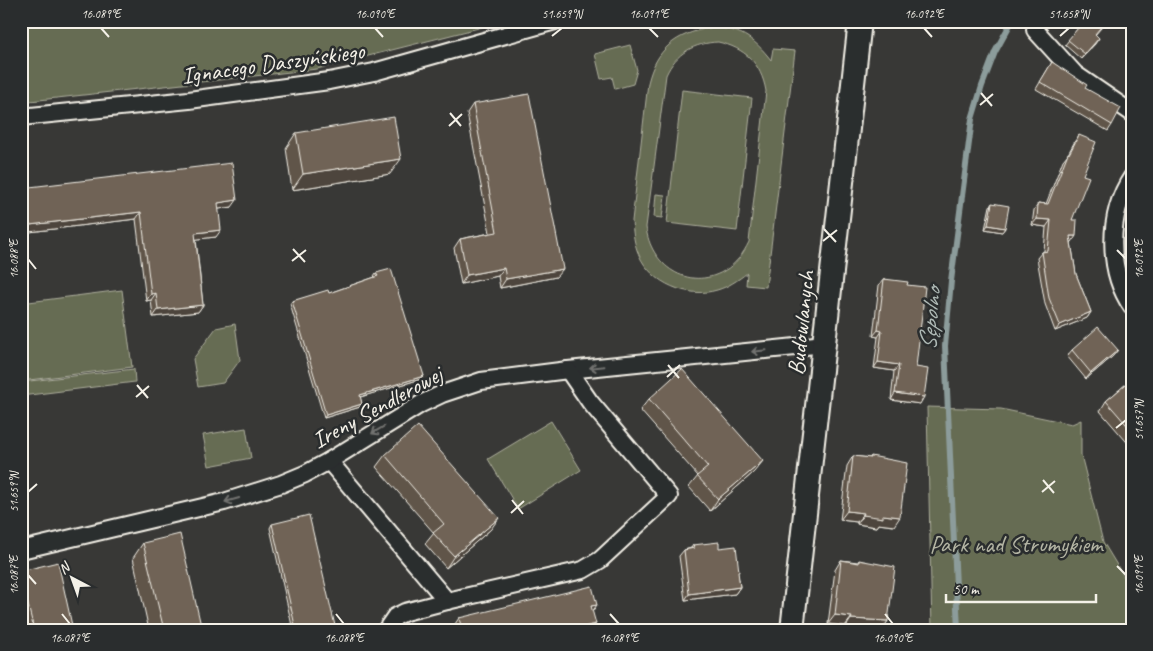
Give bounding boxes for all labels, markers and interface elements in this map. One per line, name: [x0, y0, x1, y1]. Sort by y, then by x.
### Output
text: 16.089°E: [81, 6, 122, 22]
text: 16.090°E: [355, 6, 396, 22]
text: 51.659°N: [542, 6, 584, 22]
text: 16.091°E: [629, 6, 670, 22]
text: 16.092°E: [904, 6, 945, 22]
text: 51.658°N: [1049, 6, 1091, 22]
street label: Ignacego Daszyńskiego: [180, 35, 368, 91]
text: 16.088°E: [6, 238, 22, 279]
text: 16.092°E: [1131, 238, 1147, 279]
street label: Budowlanych: [781, 268, 822, 377]
water label: Sępolno: [911, 282, 949, 352]
one-way arrow: [752, 346, 768, 356]
street label: Ireny Sendlerowej: [307, 357, 450, 455]
one-way arrow: [590, 362, 606, 372]
text: 51.657°N: [1131, 398, 1147, 440]
one-way arrow: [371, 426, 385, 436]
text: 51.659°N: [6, 470, 22, 512]
one-way arrow: [224, 495, 240, 505]
park label: Park nad Strumykiem: [930, 529, 1105, 559]
text: 16.087°E: [6, 554, 22, 595]
north arrow: [48, 554, 98, 604]
text: 16.091°E: [1131, 554, 1147, 595]
text: N: [55, 558, 74, 578]
scale bar: [946, 571, 1096, 603]
text: 50 m: [953, 580, 980, 599]
text: 16.087°E: [50, 630, 91, 646]
text: 16.088°E: [324, 630, 365, 646]
text: 16.089°E: [599, 630, 640, 646]
text: 16.090°E: [873, 630, 914, 646]

